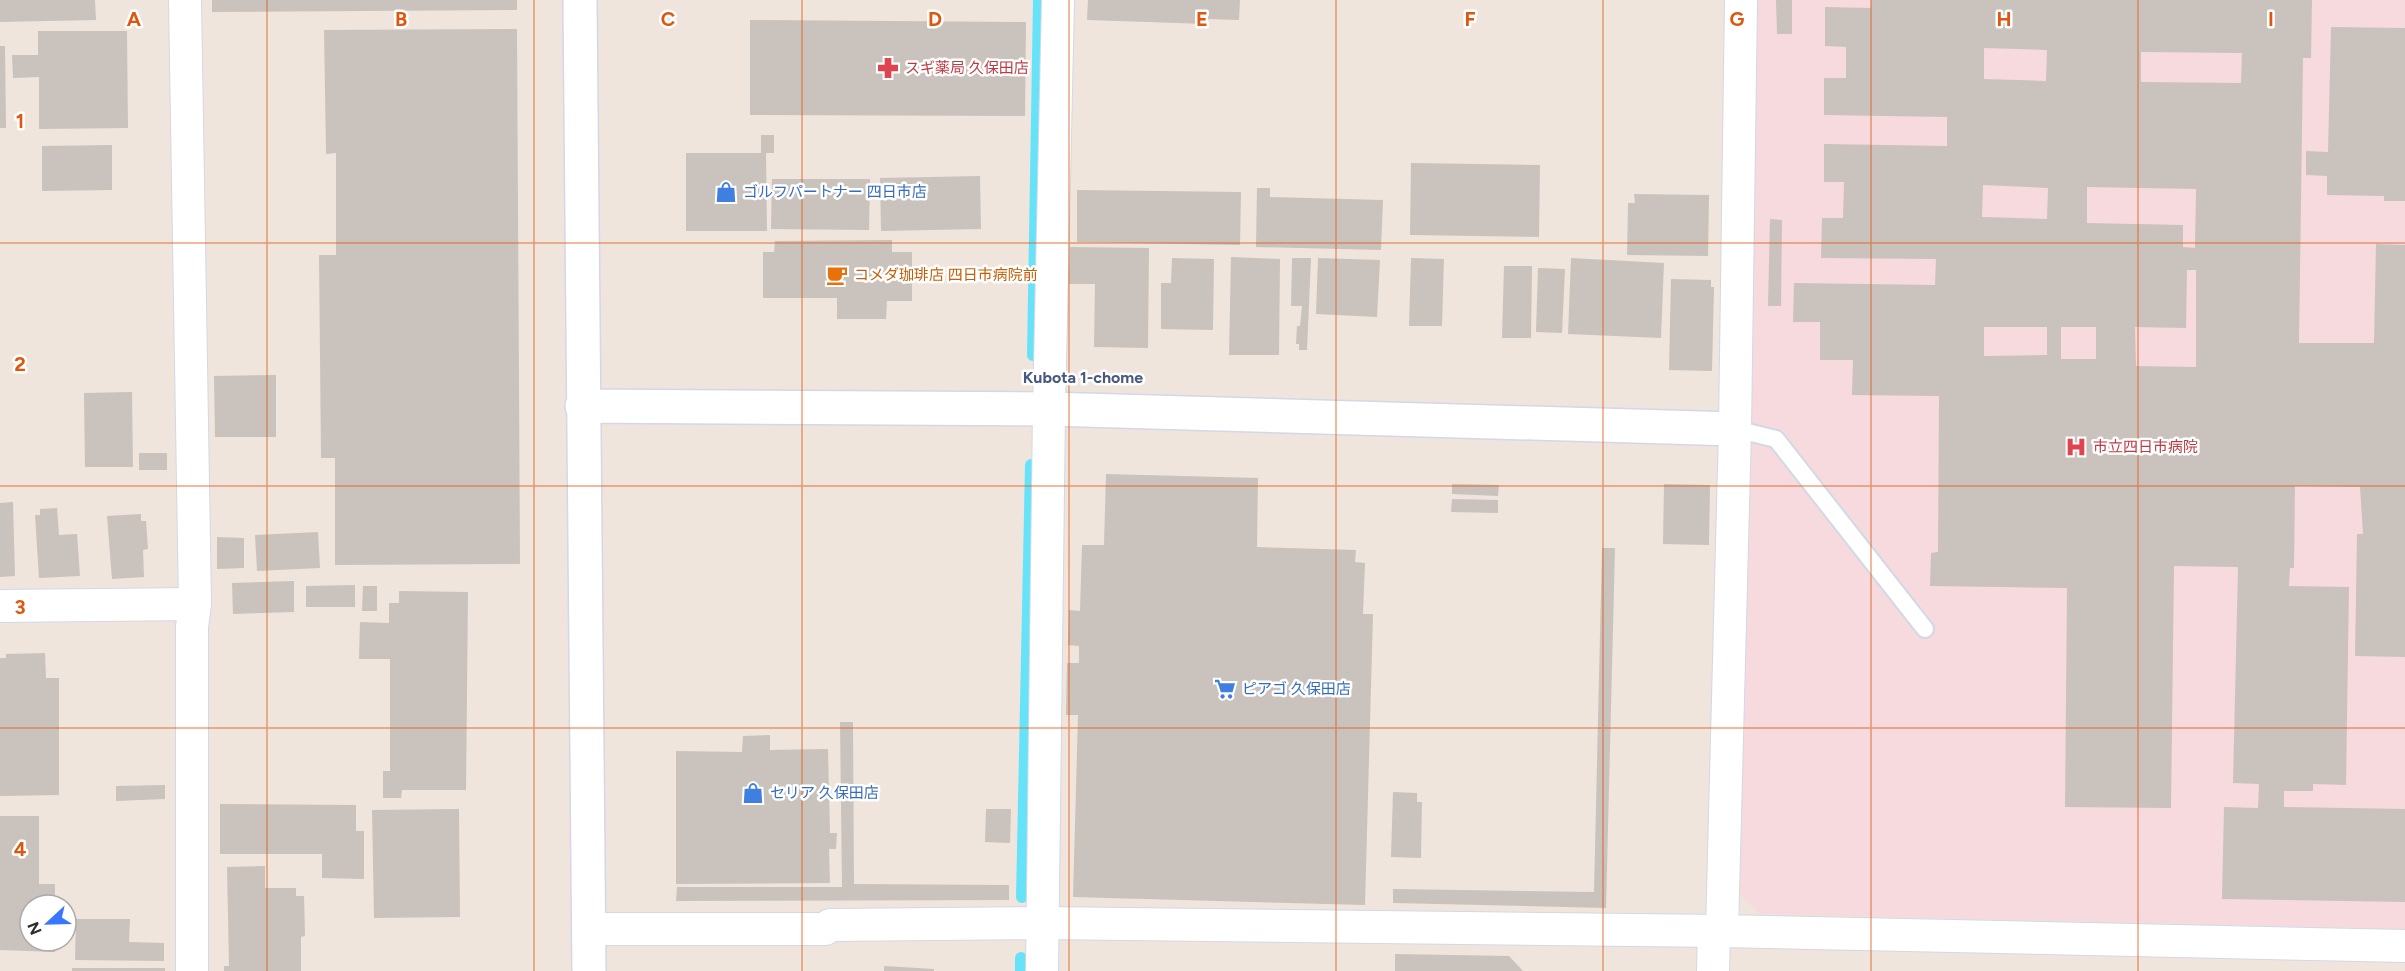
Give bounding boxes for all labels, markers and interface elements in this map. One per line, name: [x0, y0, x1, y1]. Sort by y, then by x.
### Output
text: A: [127, 7, 142, 31]
text: B: [395, 7, 407, 31]
text: C: [661, 7, 675, 31]
text: D: [928, 7, 942, 31]
text: E: [1196, 7, 1208, 31]
text: F: [1464, 7, 1476, 31]
text: G: [1730, 7, 1745, 31]
text: H: [1997, 7, 2012, 31]
text: I: [2268, 7, 2274, 31]
pharmacy icon: スギ薬局 久保田店: [876, 56, 900, 80]
place label: スギ薬局 久保田店: [905, 59, 1029, 77]
text: 1: [16, 109, 24, 133]
shop icon: ゴルフパートナー 四日市店: [714, 180, 738, 204]
place label: ゴルフパートナー 四日市店: [743, 183, 927, 201]
cafe icon: コメダ珈琲店 四日市病院前: [825, 263, 849, 287]
place label: コメダ珈琲店 四日市病院前: [854, 266, 1038, 284]
text: 2: [14, 352, 26, 376]
district label: Kubota 1-chome: [1023, 368, 1143, 387]
hospital icon: 市立四日市病院: [2064, 435, 2088, 459]
place label: 市立四日市病院: [2093, 438, 2198, 456]
text: 3: [14, 595, 26, 619]
supermarket icon: ピアゴ 久保田店: [1213, 677, 1237, 701]
place label: ピアゴ 久保田店: [1242, 680, 1351, 698]
shop icon: セリア 久保田店: [741, 781, 765, 805]
place label: セリア 久保田店: [770, 784, 879, 802]
text: 4: [14, 837, 27, 861]
north arrow: [18, 893, 78, 953]
text: N: [23, 919, 46, 938]

